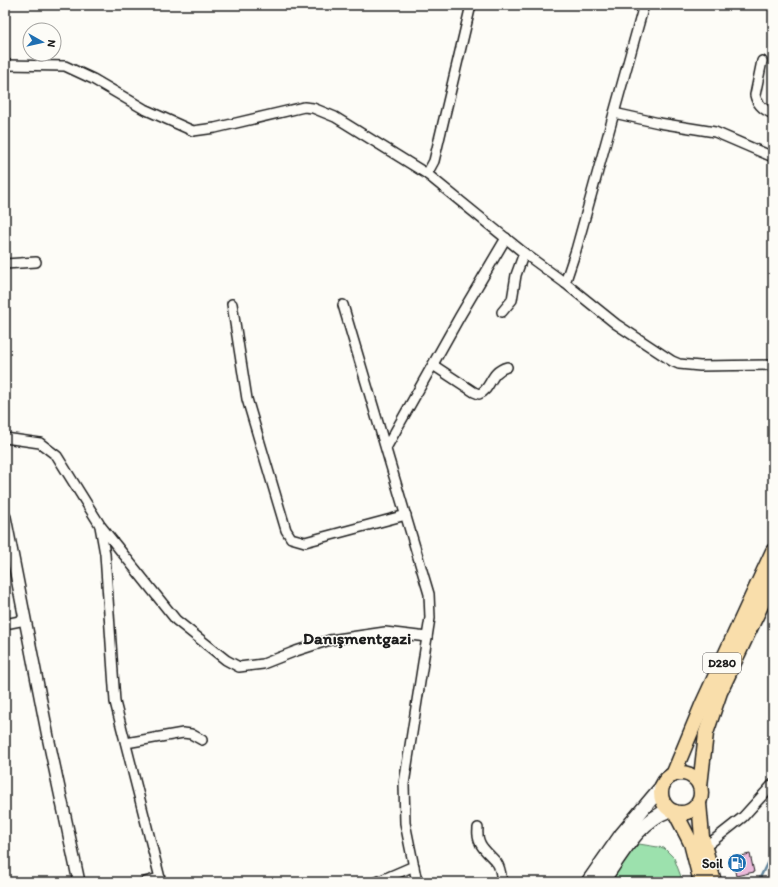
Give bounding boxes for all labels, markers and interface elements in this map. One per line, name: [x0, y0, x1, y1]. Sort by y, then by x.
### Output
north arrow: [22, 22, 62, 62]
text: N: [44, 39, 58, 48]
district label: Danışmentgazi: [303, 628, 411, 649]
road number: D280: [703, 653, 741, 673]
fuel station icon: Soil: [726, 852, 748, 874]
place label: Soil: [702, 856, 723, 871]

